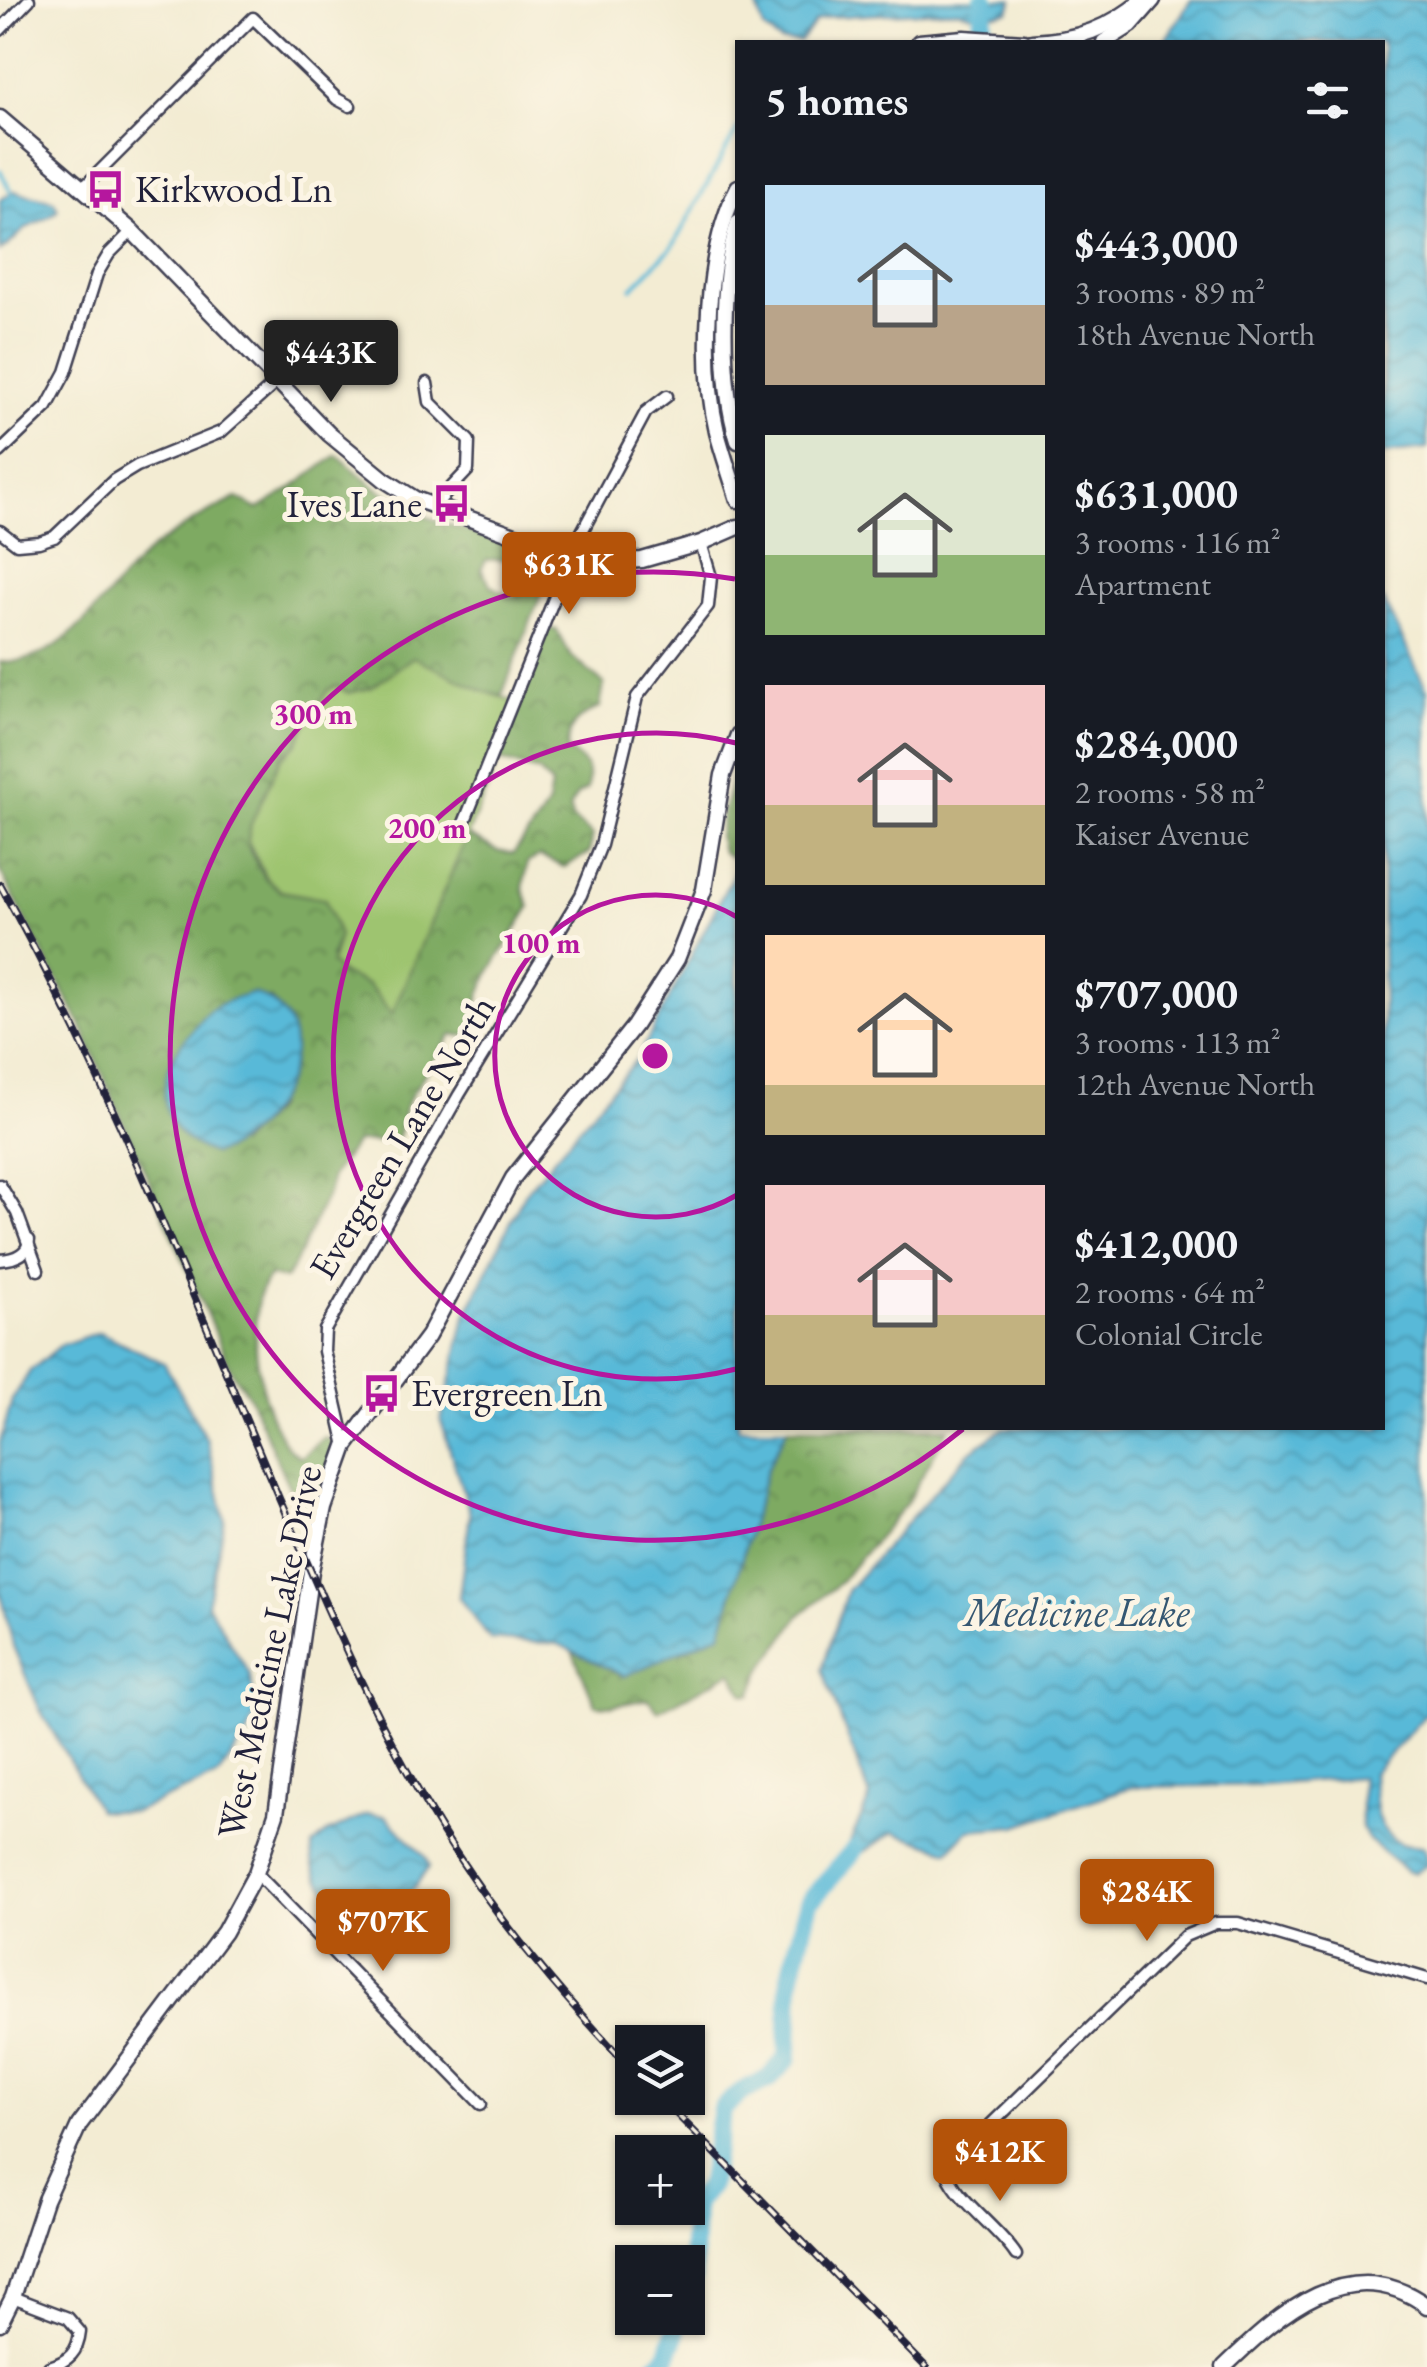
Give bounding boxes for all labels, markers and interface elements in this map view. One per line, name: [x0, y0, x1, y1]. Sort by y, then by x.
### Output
text: 5 homes: [765, 73, 908, 128]
icon: filters: [1300, 73, 1355, 128]
place label: Kirkwood Ln: [135, 164, 333, 213]
bus stop icon: Kirkwood Ln: [84, 168, 126, 210]
text: $443,000: [1075, 216, 1238, 271]
icon: home: [845, 225, 965, 345]
text: 3 rooms · 89 m²: [1075, 271, 1265, 313]
text: 18th Avenue North: [1075, 313, 1315, 355]
pin: $443K: [261, 320, 401, 405]
text: $443K: [286, 331, 376, 373]
text: $631,000: [1075, 466, 1238, 521]
icon: home: [845, 475, 965, 595]
place label: Ives Lane: [286, 479, 422, 528]
bus stop icon: Ives Lane: [431, 483, 473, 525]
text: 3 rooms · 116 m²: [1075, 521, 1281, 563]
pin: $631K: [499, 532, 639, 617]
text: $631K: [524, 543, 614, 585]
text: Apartment: [1075, 563, 1211, 605]
text: 300 m: [274, 694, 352, 733]
text: $284,000: [1075, 716, 1238, 771]
icon: home: [845, 725, 965, 845]
text: 2 rooms · 58 m²: [1075, 771, 1265, 813]
text: 200 m: [388, 808, 466, 847]
text: Kaiser Avenue: [1075, 813, 1249, 855]
text: 100 m: [502, 923, 580, 962]
text: $707,000: [1075, 966, 1238, 1021]
icon: home: [845, 975, 965, 1095]
street label: Evergreen Lane North: [297, 986, 506, 1288]
text: 3 rooms · 113 m²: [1075, 1021, 1281, 1063]
centre of rings: [637, 1038, 673, 1074]
text: 12th Avenue North: [1075, 1063, 1315, 1105]
text: $412,000: [1075, 1216, 1238, 1271]
icon: home: [845, 1225, 965, 1345]
text: 2 rooms · 64 m²: [1075, 1271, 1265, 1313]
text: Colonial Circle: [1075, 1313, 1263, 1355]
place label: Evergreen Ln: [411, 1368, 603, 1417]
bus stop icon: Evergreen Ln: [360, 1372, 402, 1414]
street label: West Medicine Lake Drive: [205, 1461, 332, 1843]
water label: Medicine Lake: [962, 1586, 1190, 1638]
pin: $284K: [1077, 1859, 1217, 1944]
text: $284K: [1102, 1870, 1192, 1912]
pin: $707K: [313, 1889, 453, 1974]
text: $707K: [338, 1900, 428, 1942]
map controls: [615, 2025, 705, 2335]
button: layers: [615, 2025, 705, 2115]
pin: $412K: [930, 2119, 1070, 2204]
text: $412K: [955, 2130, 1045, 2172]
button: +: [615, 2135, 705, 2225]
button: −: [615, 2245, 705, 2335]

